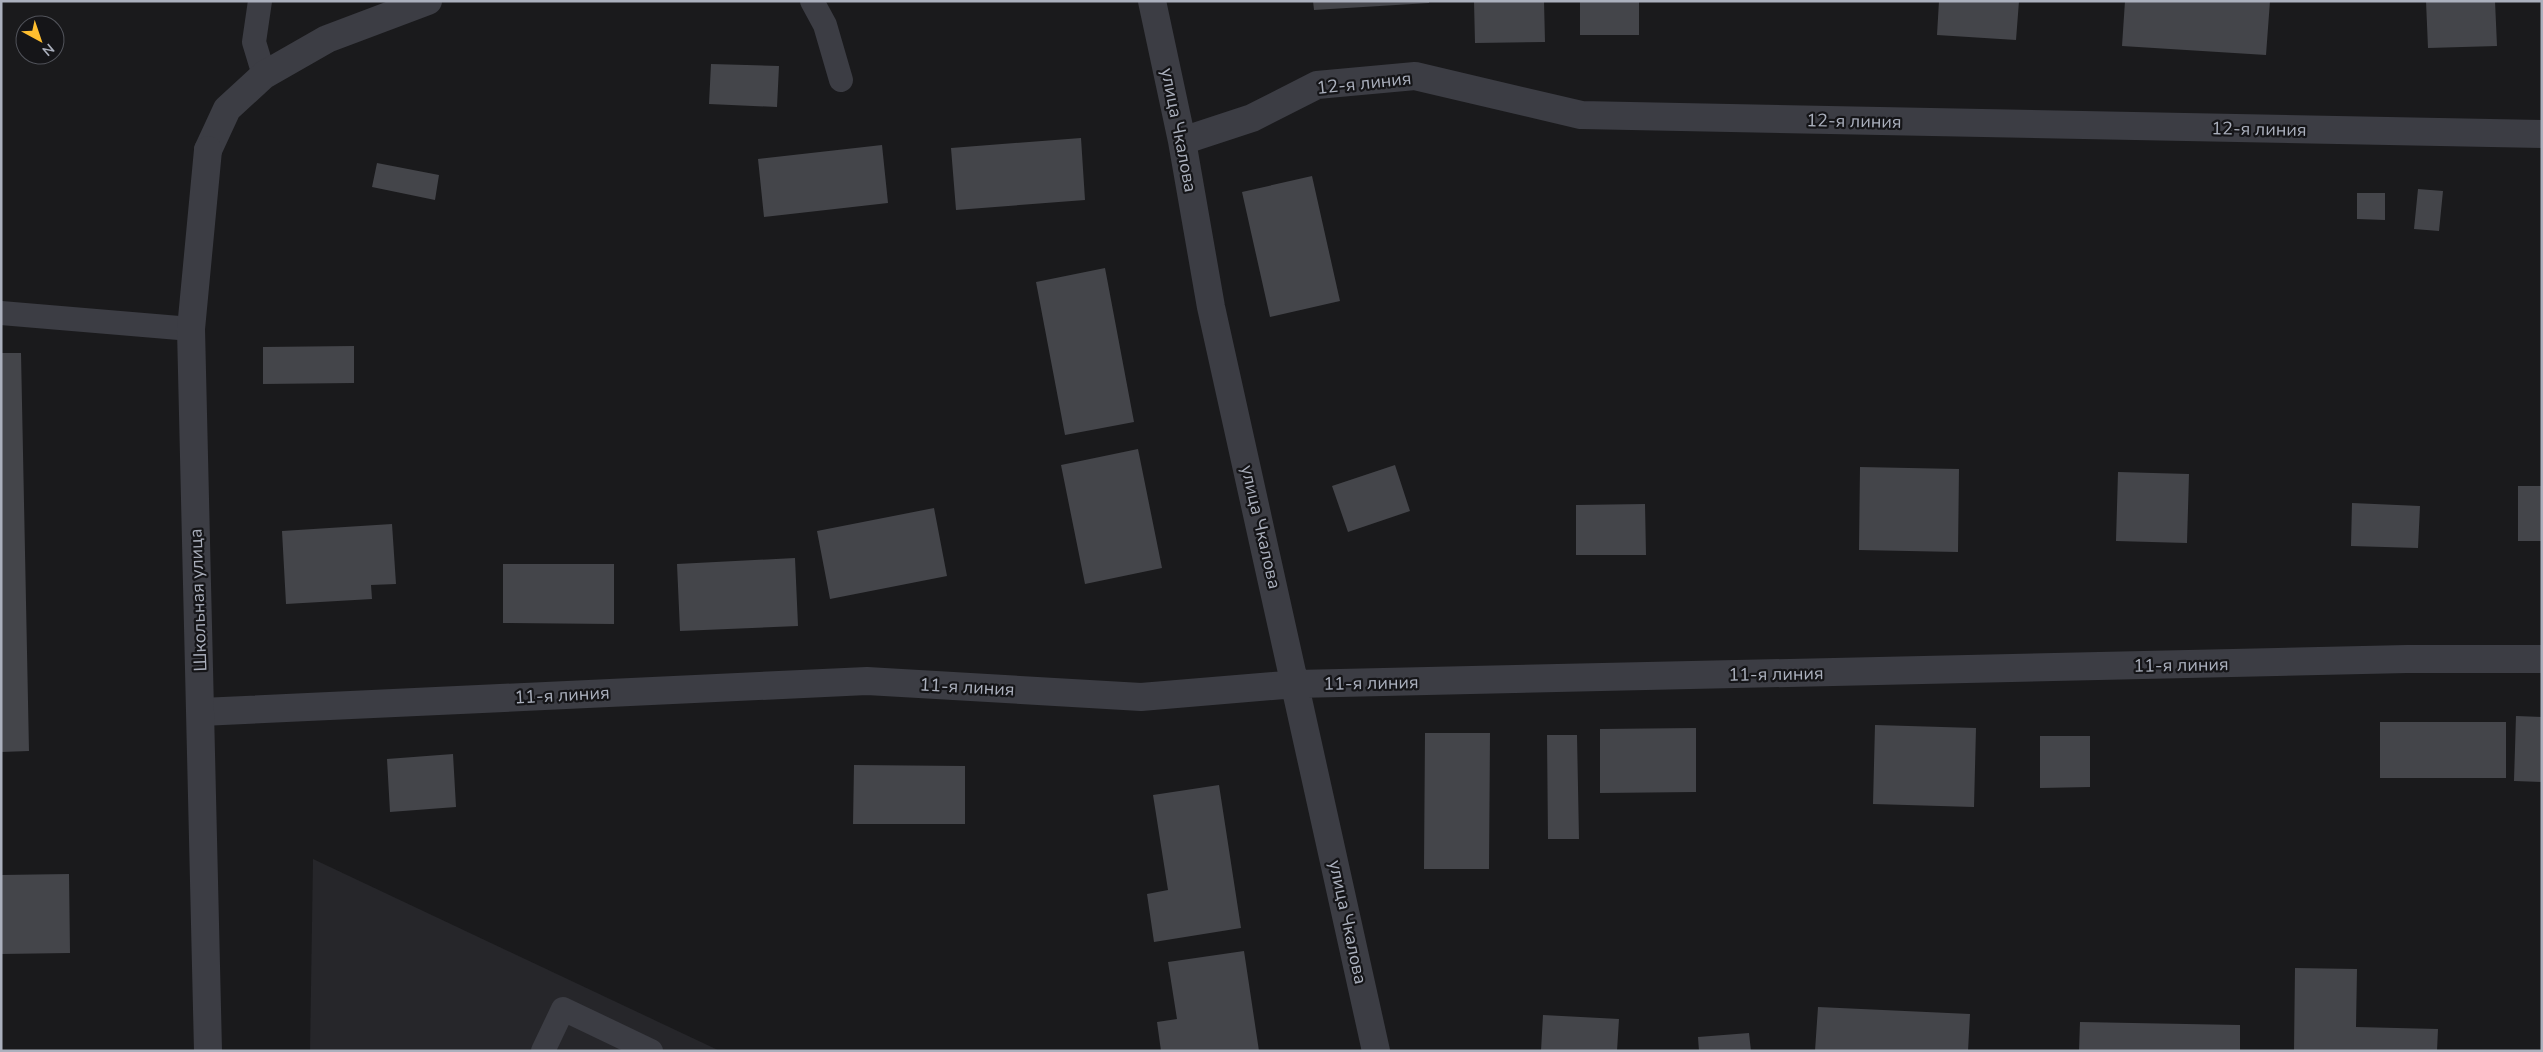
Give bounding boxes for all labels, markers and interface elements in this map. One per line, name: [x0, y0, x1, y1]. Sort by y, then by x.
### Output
north arrow: [15, 15, 65, 65]
text: N: [38, 39, 58, 60]
street label: улица Чкалова: [1155, 66, 1203, 194]
street label: 12-я линия: [1315, 66, 1413, 100]
street label: 12-я линия: [1806, 108, 1902, 134]
street label: 12-я линия: [2211, 116, 2307, 142]
street label: улица Чкалова: [1235, 463, 1287, 591]
street label: Школьная улица: [184, 528, 212, 672]
street label: 11-я линия: [2133, 652, 2229, 678]
street label: 11-я линия: [1728, 661, 1824, 687]
street label: 11-я линия: [1323, 670, 1419, 696]
street label: 11-я линия: [919, 673, 1015, 701]
street label: 11-я линия: [514, 681, 610, 709]
street label: улица Чкалова: [1323, 858, 1373, 986]

